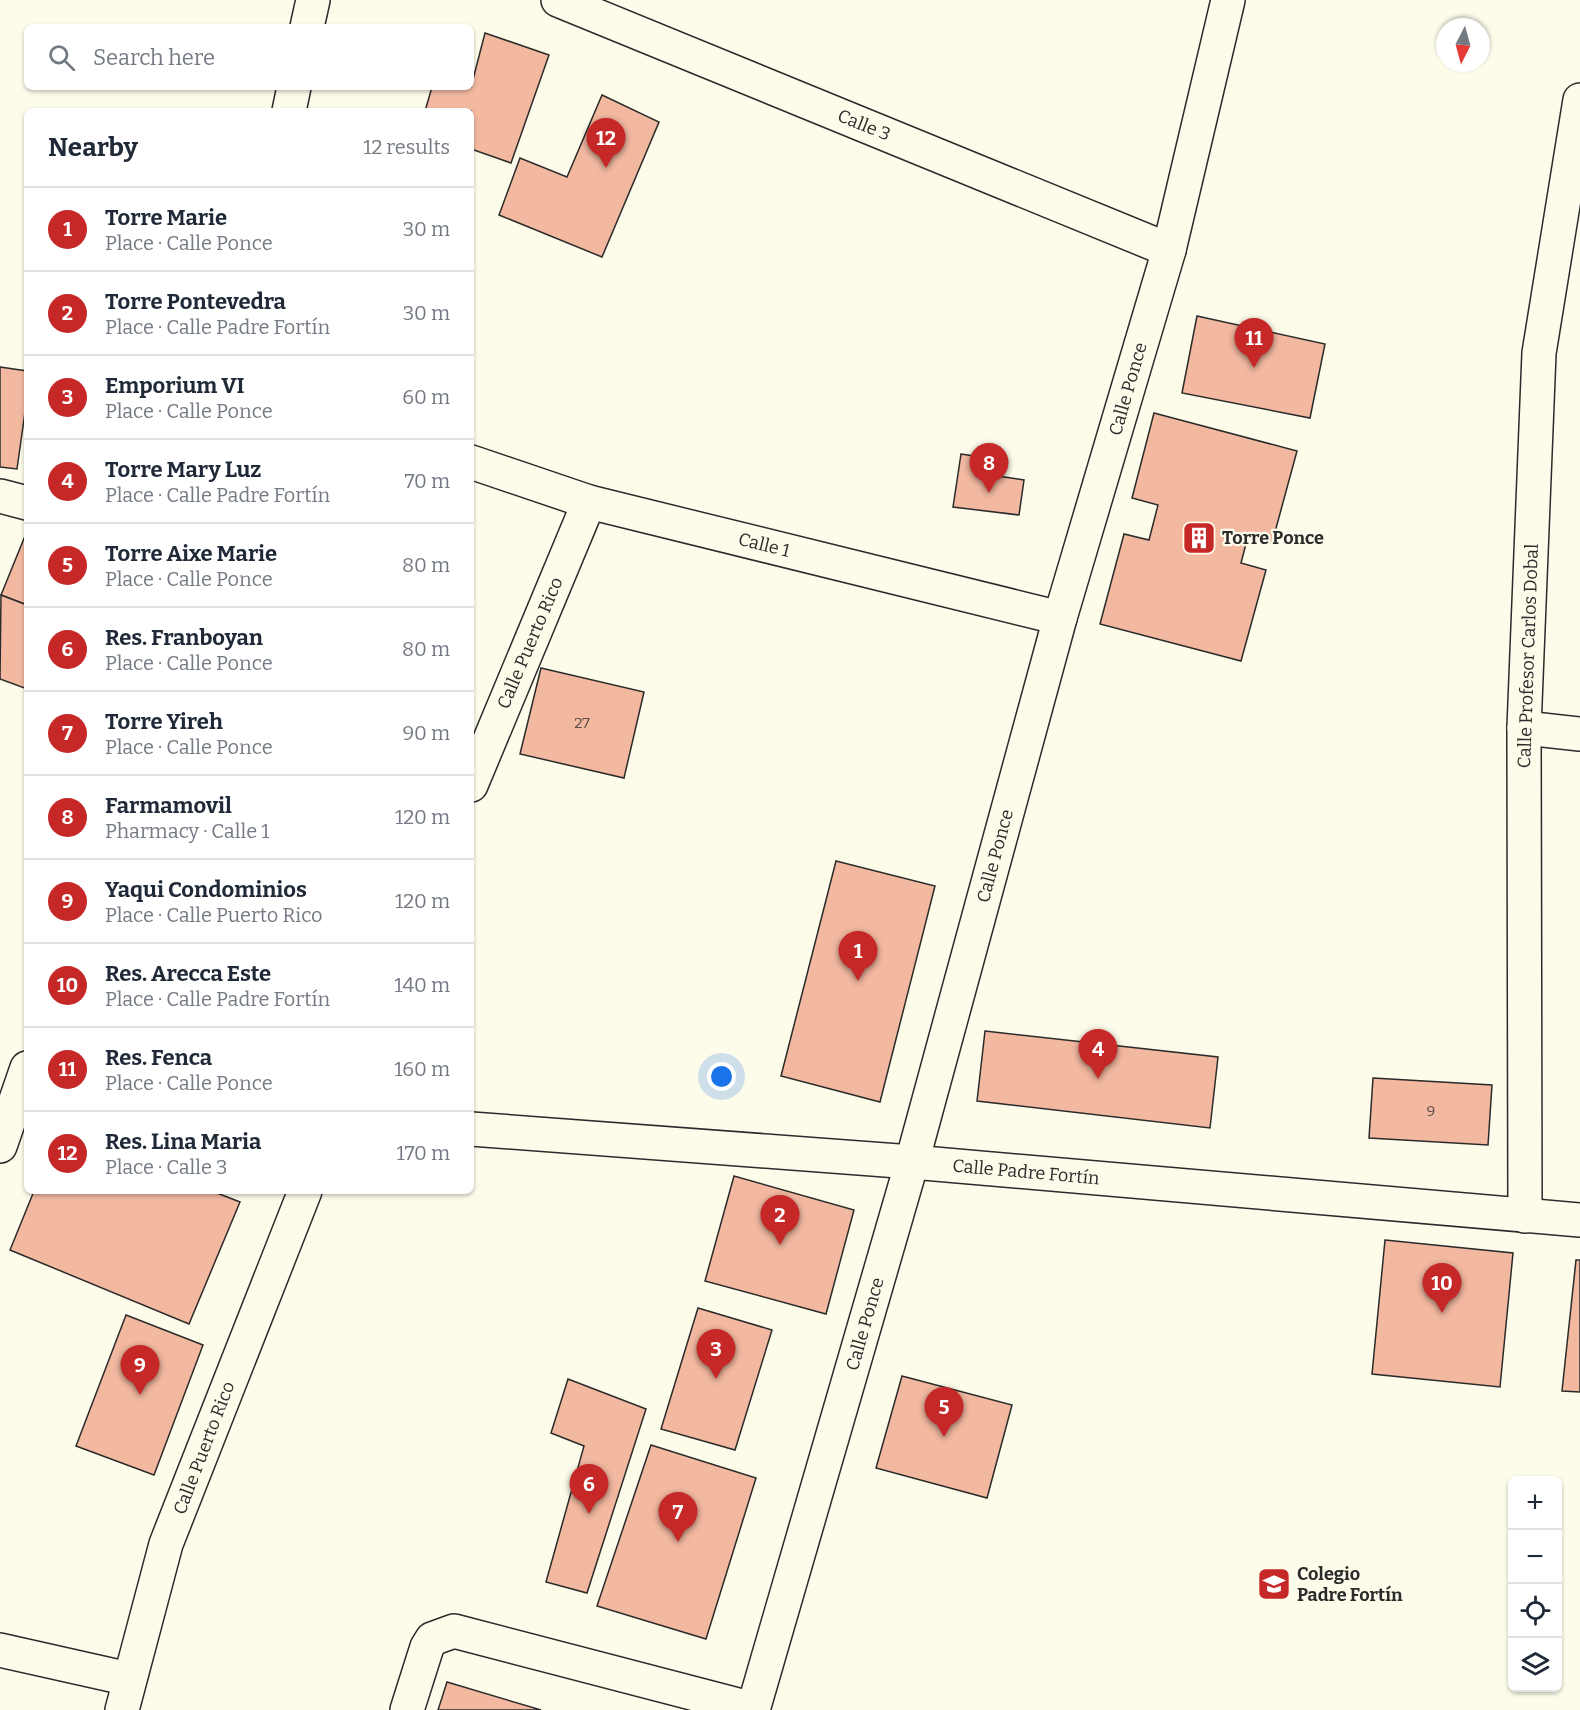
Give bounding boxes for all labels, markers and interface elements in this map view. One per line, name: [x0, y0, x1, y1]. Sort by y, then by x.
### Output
north arrow: [1436, 18, 1490, 72]
search box: [24, 24, 474, 90]
icon: search: [45, 41, 78, 74]
text: Search here: [93, 44, 215, 71]
street label: Calle 3: [834, 104, 894, 146]
pin: 12: [586, 118, 626, 168]
text: Nearby: [48, 132, 138, 163]
text: 12 results: [363, 135, 450, 159]
text: Torre Marie: [105, 204, 227, 231]
text: 1: [63, 217, 72, 241]
text: 30 m: [403, 217, 450, 241]
text: Place · Calle Ponce: [105, 231, 273, 255]
text: Torre Pontevedra: [105, 288, 286, 315]
text: 2: [62, 301, 73, 325]
text: 30 m: [403, 301, 450, 325]
text: Place · Calle Padre Fortín: [105, 315, 330, 339]
pin: 11: [1234, 318, 1274, 368]
street label: Calle Ponce: [1104, 340, 1152, 438]
text: Emporium VI: [105, 372, 245, 399]
text: 3: [62, 385, 73, 409]
text: 60 m: [402, 385, 450, 409]
text: Place · Calle Ponce: [105, 399, 273, 423]
pin: 8: [970, 444, 1008, 493]
text: Torre Mary Luz: [105, 456, 261, 483]
text: 4: [61, 469, 74, 493]
text: 70 m: [404, 469, 450, 493]
text: Place · Calle Padre Fortín: [105, 483, 330, 507]
building icon: Torre Ponce: [1181, 520, 1217, 556]
place label: Torre Ponce: [1222, 527, 1324, 549]
street label: Calle 1: [736, 528, 793, 562]
text: Torre Aixe Marie: [105, 540, 277, 567]
street label: Calle Profesor Carlos Dobal: [1513, 543, 1543, 769]
text: 5: [62, 553, 73, 577]
text: 80 m: [402, 553, 450, 577]
text: Place · Calle Ponce: [105, 567, 273, 591]
street label: Calle Puerto Rico: [492, 574, 568, 712]
text: Res. Franboyan: [105, 624, 263, 651]
text: 6: [62, 637, 73, 661]
text: 80 m: [402, 637, 450, 661]
text: Place · Calle Ponce: [105, 651, 273, 675]
text: Torre Yireh: [105, 708, 223, 735]
house number: 27: [574, 714, 590, 732]
text: 7: [62, 721, 73, 745]
text: 90 m: [402, 721, 450, 745]
text: Place · Calle Ponce: [105, 735, 273, 759]
text: Farmamovil: [105, 792, 232, 819]
text: 8: [61, 805, 74, 829]
text: 120 m: [395, 805, 450, 829]
street label: Calle Ponce: [972, 807, 1018, 905]
text: Pharmacy · Calle 1: [105, 819, 269, 843]
text: Yaqui Condominios: [105, 876, 307, 903]
text: 9: [62, 889, 73, 913]
text: 120 m: [395, 889, 450, 913]
text: Place · Calle Puerto Rico: [105, 903, 323, 927]
pin: 1: [838, 932, 878, 981]
text: Res. Arecca Este: [105, 960, 271, 987]
text: 10: [57, 973, 78, 997]
text: 140 m: [394, 973, 450, 997]
text: Place · Calle Padre Fortín: [105, 987, 330, 1011]
pin: 4: [1078, 1030, 1118, 1079]
text: Res. Fenca: [105, 1044, 212, 1071]
text: 11: [59, 1057, 76, 1081]
text: 160 m: [394, 1057, 450, 1081]
your location: [707, 1062, 736, 1091]
text: Place · Calle Ponce: [105, 1071, 273, 1095]
house number: 9: [1427, 1102, 1435, 1120]
text: Res. Lina Maria: [105, 1128, 261, 1155]
text: 12: [58, 1141, 77, 1165]
text: 170 m: [397, 1141, 450, 1165]
text: Place · Calle 3: [105, 1155, 227, 1179]
street label: Calle Padre Fortín: [952, 1155, 1101, 1189]
pin: 2: [760, 1196, 800, 1245]
pin: 10: [1422, 1264, 1462, 1313]
street label: Calle Ponce: [841, 1275, 889, 1373]
pin: 3: [696, 1330, 736, 1379]
pin: 9: [120, 1346, 160, 1395]
street label: Calle Puerto Rico: [169, 1378, 239, 1518]
pin: 5: [924, 1388, 964, 1437]
pin: 6: [570, 1464, 608, 1514]
map controls: [1508, 1476, 1562, 1692]
button: +: [1508, 1476, 1562, 1530]
pin: 7: [658, 1492, 698, 1542]
button: −: [1508, 1530, 1562, 1584]
place label: Colegio Padre Fortín: [1297, 1563, 1403, 1606]
school or university icon: Colegio Padre Fortín: [1256, 1566, 1292, 1602]
button: locate: [1508, 1584, 1562, 1638]
button: layers: [1508, 1638, 1562, 1692]

